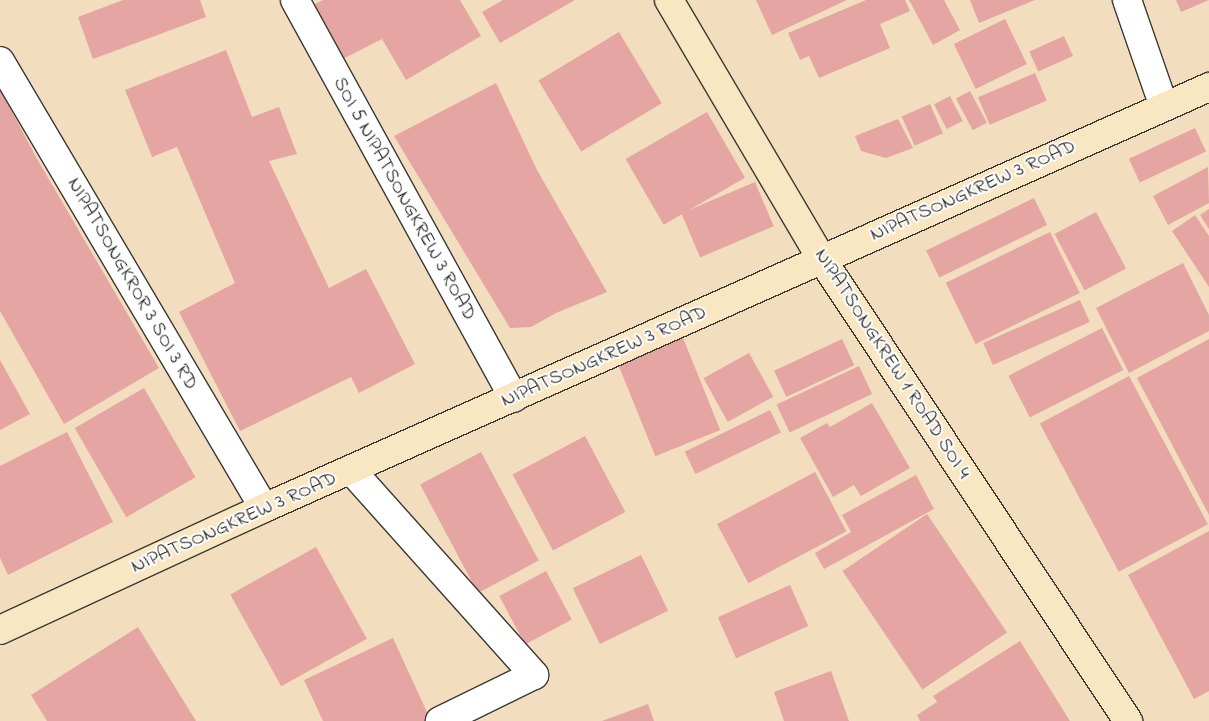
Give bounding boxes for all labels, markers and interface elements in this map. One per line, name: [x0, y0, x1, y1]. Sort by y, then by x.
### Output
street label: SOI 5 NIPATSONGKREW 3 ROAD: [327, 73, 481, 325]
street label: NIPATSONGKREW 3 ROAD: [867, 135, 1079, 247]
street label: NIPATSONGKROR 3 SOI 3 RD: [61, 174, 203, 394]
street label: NIPATSONGKREW 1 ROAD SOI 4: [809, 244, 975, 484]
street label: NIPATSONGKREW 3 ROAD: [498, 301, 710, 413]
street label: NIPATSONGKREW 3 ROAD: [128, 467, 340, 579]

